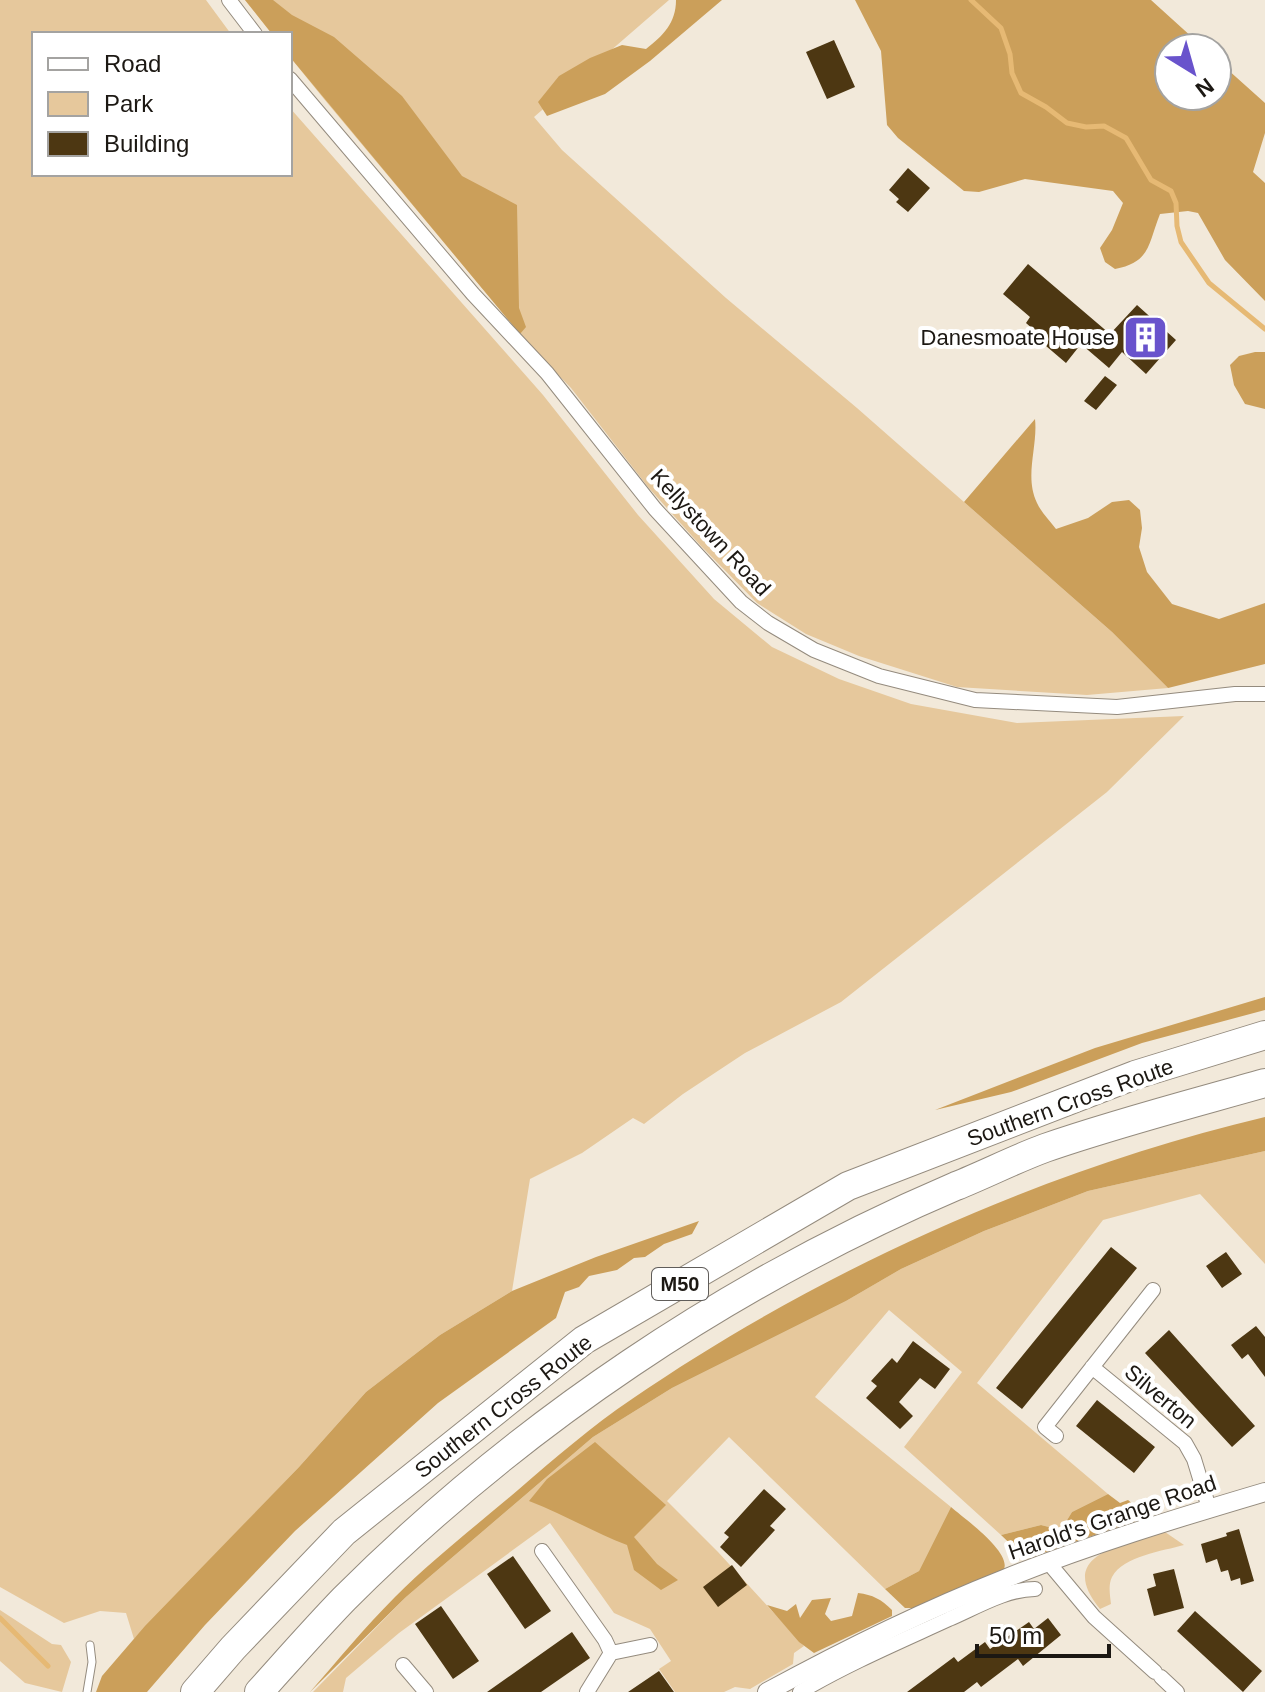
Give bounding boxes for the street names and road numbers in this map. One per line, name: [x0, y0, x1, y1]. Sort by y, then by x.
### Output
street label: Kellystown Road: [646, 464, 776, 601]
street label: Southern Cross Route: [964, 1053, 1177, 1151]
road number: M50: [652, 1268, 708, 1300]
street label: Southern Cross Route: [410, 1330, 597, 1483]
street label: Silverton: [1120, 1359, 1201, 1433]
street label: Harold's Grange Road: [1005, 1470, 1219, 1565]

